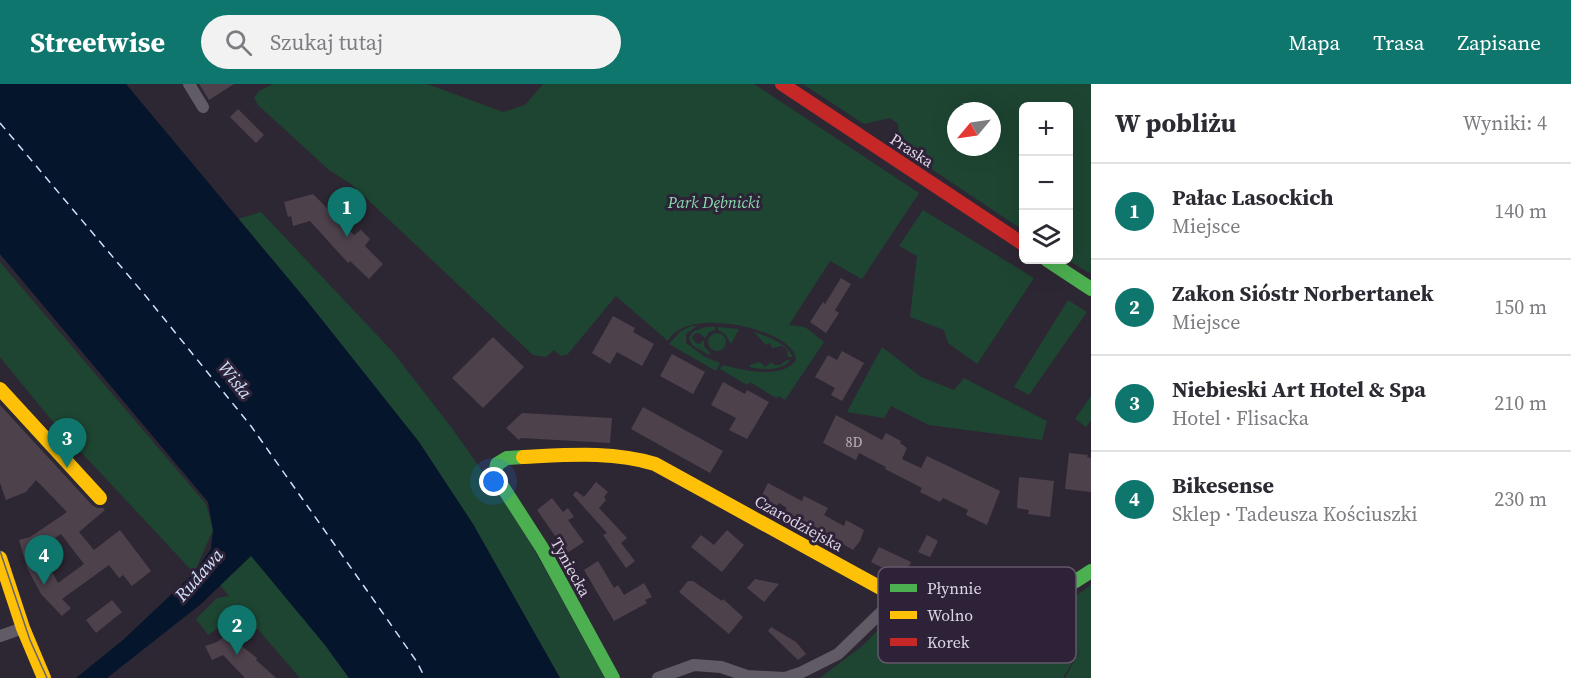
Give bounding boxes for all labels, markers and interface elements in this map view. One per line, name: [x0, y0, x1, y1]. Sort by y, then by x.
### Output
search box: [201, 15, 621, 69]
text: Streetwise: [30, 23, 165, 61]
icon: search: [222, 26, 255, 59]
text: Szukaj tutaj: [270, 27, 383, 57]
text: Mapa: [1289, 28, 1340, 57]
text: Trasa: [1373, 28, 1425, 57]
text: Zapisane: [1458, 28, 1541, 57]
north arrow: [947, 102, 1001, 156]
map controls: [1019, 102, 1073, 264]
button: +: [1019, 102, 1073, 156]
text: W pobliżu: [1115, 105, 1236, 141]
text: Wyniki: 4: [1463, 109, 1547, 137]
street label: Praska: [886, 128, 939, 173]
button: −: [1019, 156, 1073, 210]
text: Pałac Lasockich: [1172, 182, 1334, 212]
pin: 1: [328, 188, 366, 237]
park label: Park Dębnicki: [667, 191, 760, 213]
text: 1: [1129, 197, 1140, 225]
text: 140 m: [1494, 197, 1547, 225]
button: layers: [1019, 210, 1073, 264]
text: Miejsce: [1172, 212, 1240, 240]
text: Zakon Sióstr Norbertanek: [1172, 278, 1434, 308]
text: 2: [1129, 293, 1140, 321]
text: 150 m: [1494, 293, 1547, 321]
text: Miejsce: [1172, 308, 1240, 336]
water label: Wisła: [213, 355, 259, 404]
text: Niebieski Art Hotel & Spa: [1172, 374, 1426, 404]
text: 3: [1129, 389, 1140, 417]
text: 210 m: [1494, 389, 1547, 417]
text: Hotel · Flisacka: [1172, 404, 1309, 432]
pin: 3: [48, 418, 86, 468]
house number: 8D: [846, 432, 863, 452]
your location: [479, 467, 508, 496]
text: Bikesense: [1172, 470, 1274, 500]
text: 4: [1129, 485, 1140, 513]
text: 230 m: [1494, 485, 1547, 513]
street label: Czarodziejska: [751, 490, 848, 557]
text: Sklep · Tadeusza Kościuszki: [1172, 500, 1417, 528]
street label: Tyniecka: [546, 534, 597, 601]
pin: 4: [24, 536, 63, 585]
water label: Rudawa: [168, 542, 229, 607]
legend: [878, 567, 1076, 663]
text: Płynnie: [927, 577, 982, 599]
text: Wolno: [927, 604, 973, 626]
pin: 2: [218, 606, 256, 655]
text: Korek: [927, 631, 970, 653]

